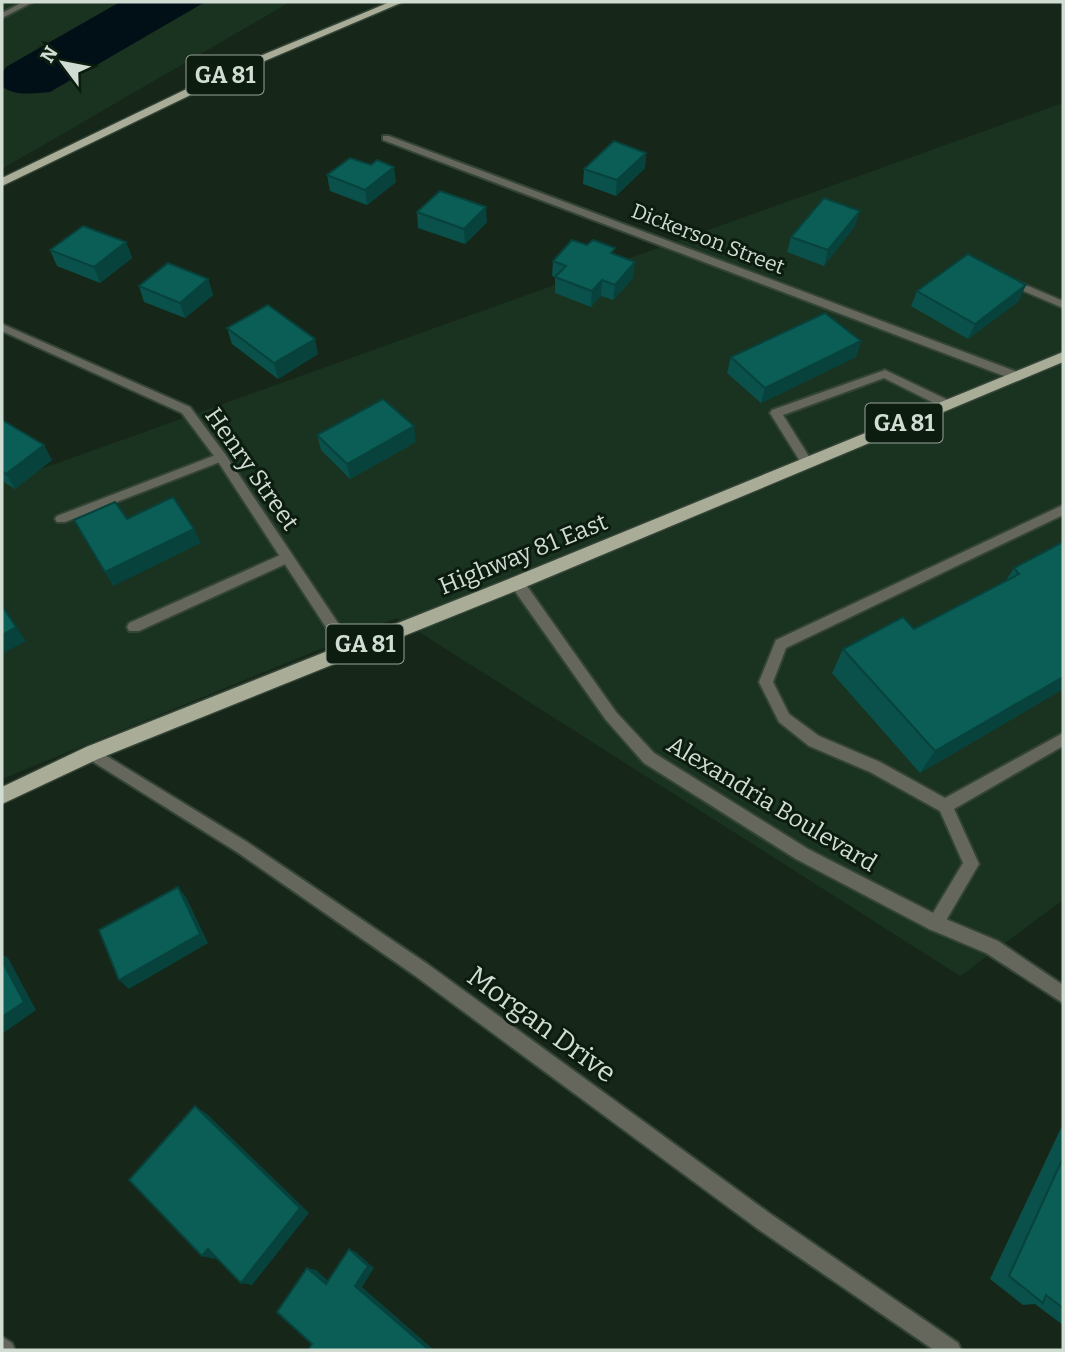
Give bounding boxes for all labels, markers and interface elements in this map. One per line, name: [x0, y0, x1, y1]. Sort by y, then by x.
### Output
north arrow: [28, 28, 98, 98]
text: N: [35, 42, 63, 67]
road number: GA 81: [187, 55, 264, 94]
street label: Dickerson Street: [628, 198, 789, 280]
street label: Henry Street: [199, 402, 305, 536]
road number: GA 81: [866, 404, 942, 442]
street label: Highway 81 East: [435, 507, 612, 601]
road number: GA 81: [326, 624, 404, 664]
street label: Alexandria Boulevard: [662, 730, 882, 878]
street label: Morgan Drive: [461, 960, 622, 1089]

